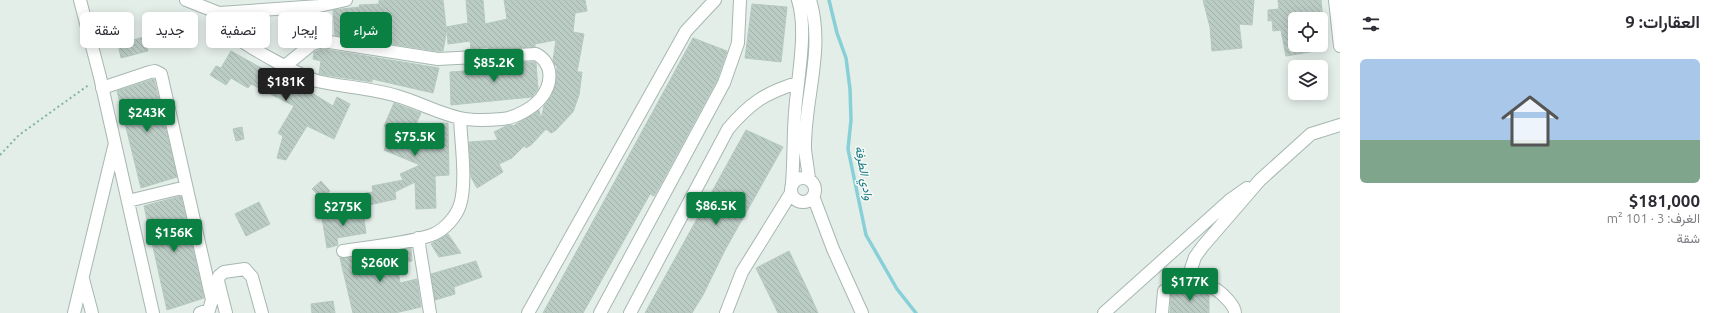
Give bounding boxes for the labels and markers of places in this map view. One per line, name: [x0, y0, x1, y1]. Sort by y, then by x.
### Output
pin: $85.2K: [461, 49, 527, 83]
pin: $181K: [258, 68, 314, 102]
pin: $243K: [119, 99, 175, 133]
pin: $75.5K: [382, 123, 448, 157]
pin: $86.5K: [683, 192, 749, 226]
pin: $275K: [315, 193, 371, 227]
pin: $156K: [146, 219, 202, 253]
pin: $260K: [352, 249, 408, 283]
pin: $177K: [1162, 268, 1218, 302]

